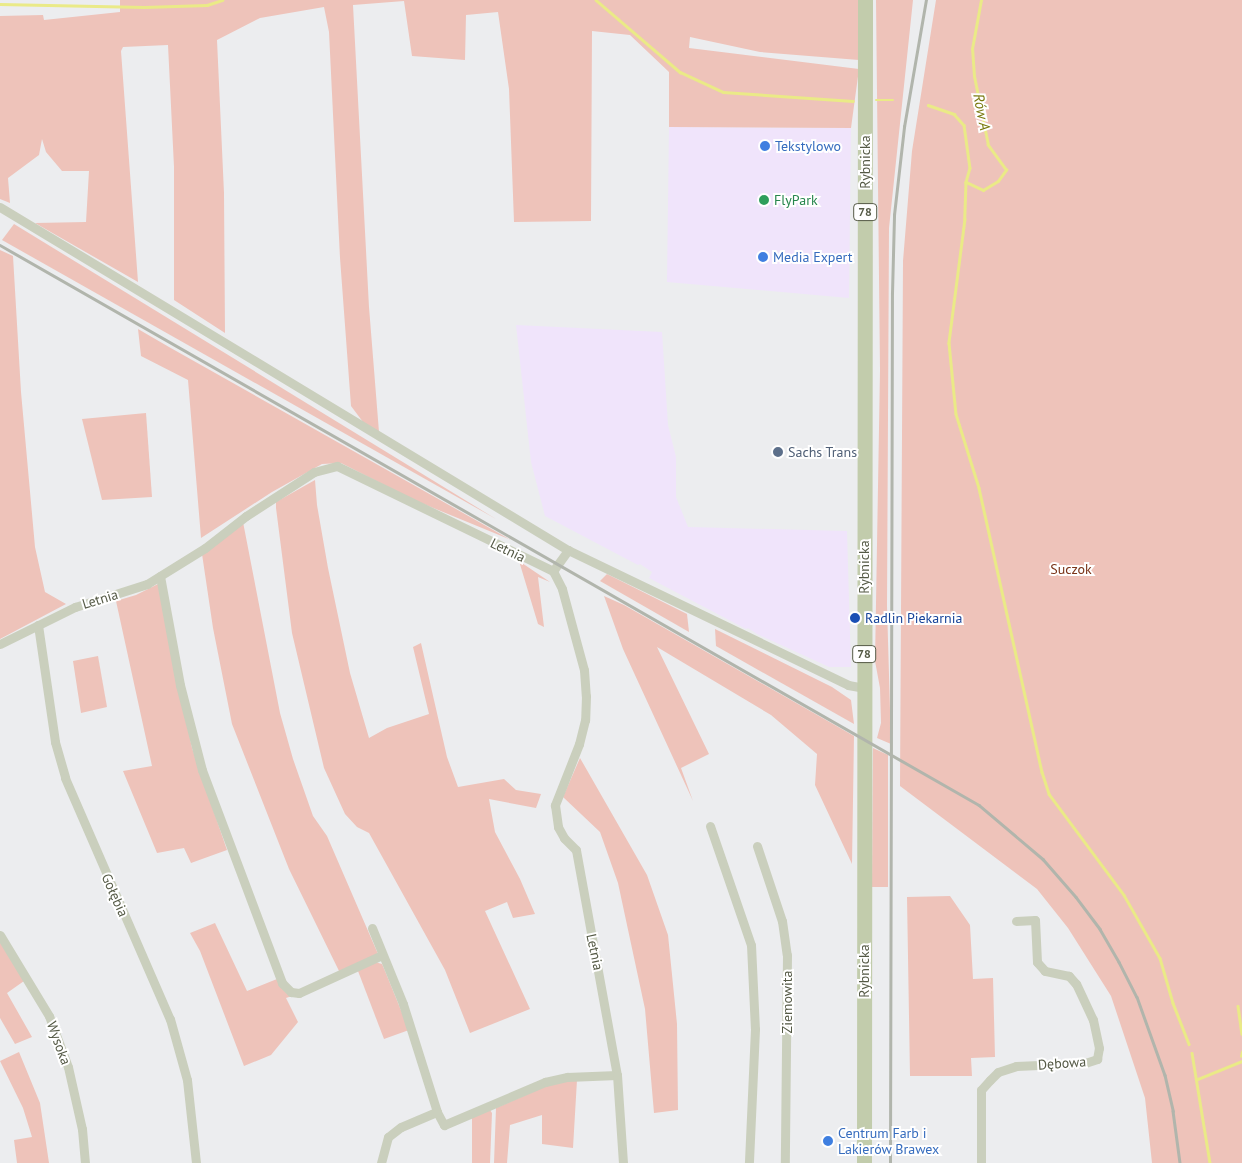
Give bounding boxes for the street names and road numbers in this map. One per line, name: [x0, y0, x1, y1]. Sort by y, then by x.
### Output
street label: Rybnicka: [857, 135, 873, 189]
road number: 78: [852, 202, 878, 222]
street label: Letnia: [488, 534, 528, 566]
street label: Rybnicka: [856, 540, 872, 594]
street label: Letnia: [80, 586, 120, 612]
road number: 78: [852, 644, 876, 664]
street label: Gołębia: [98, 871, 132, 919]
street label: Letnia: [583, 932, 607, 972]
street label: Rybnicka: [856, 944, 872, 998]
street label: Ziemowita: [779, 971, 795, 1033]
street label: Wysoka: [43, 1019, 75, 1067]
street label: Dębowa: [1037, 1053, 1087, 1073]

